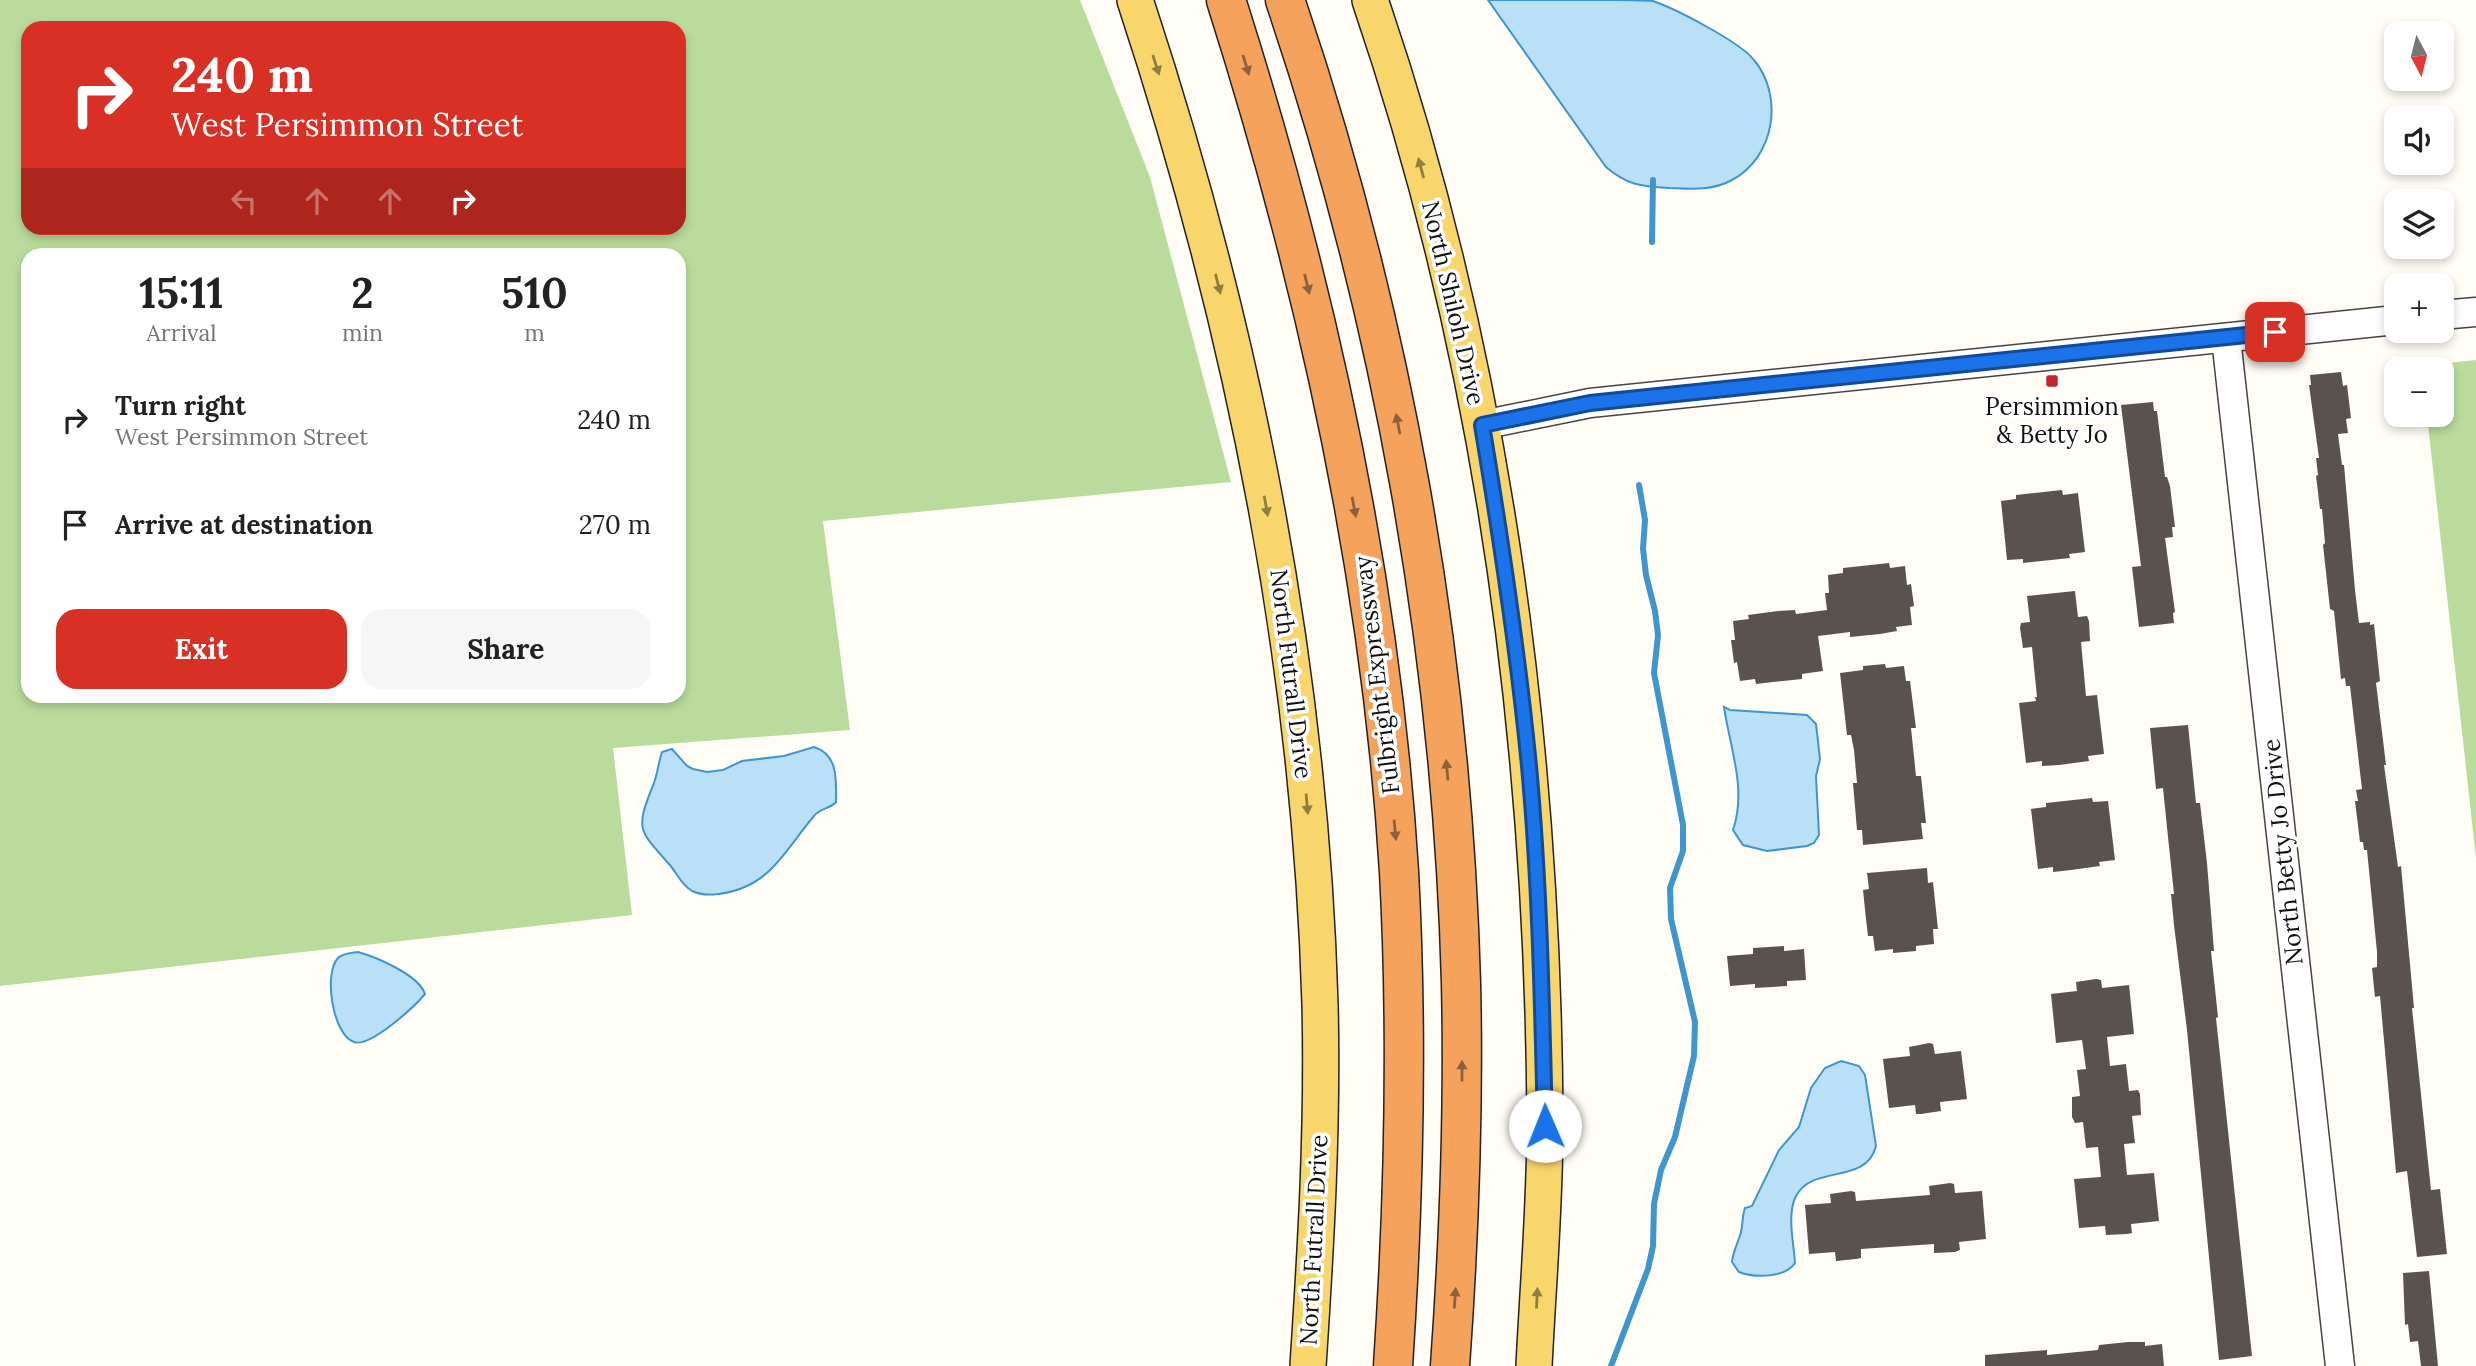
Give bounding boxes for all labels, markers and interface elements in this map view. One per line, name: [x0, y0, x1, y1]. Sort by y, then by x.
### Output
north arrow: [2384, 21, 2454, 91]
map controls: [2384, 21, 2454, 427]
text: 240 m: [171, 43, 313, 105]
icon: right: [56, 49, 147, 140]
one-way arrow: [1151, 54, 1162, 75]
one-way arrow: [1242, 55, 1252, 76]
text: West Persimmon Street: [171, 104, 523, 145]
button: sound: [2384, 105, 2454, 175]
one-way arrow: [1415, 157, 1426, 179]
icon: left: [225, 182, 263, 220]
icon: ahead: [298, 182, 336, 220]
icon: ahead: [371, 182, 409, 220]
icon: right: [444, 182, 482, 220]
button: layers: [2384, 189, 2454, 259]
street label: North Shiloh Drive: [1415, 198, 1492, 408]
text: 15:11: [139, 266, 224, 320]
text: 2: [351, 266, 374, 320]
text: 510: [501, 266, 568, 320]
one-way arrow: [1213, 273, 1224, 295]
one-way arrow: [1302, 273, 1313, 295]
button: +: [2384, 273, 2454, 343]
pin: [2245, 302, 2305, 362]
icon: arrive: [2256, 313, 2294, 351]
text: Arrival: [146, 318, 217, 347]
text: min: [342, 318, 383, 347]
text: m: [524, 318, 545, 347]
button: −: [2384, 357, 2454, 427]
marker: Persimmion & Betty Jo: [2044, 373, 2060, 389]
text: Turn right: [115, 389, 246, 422]
place label: Persimmion & Betty Jo: [1985, 391, 2119, 450]
icon: right: [56, 401, 94, 439]
text: 240 m: [577, 403, 651, 436]
one-way arrow: [1392, 413, 1403, 435]
text: West Persimmon Street: [115, 422, 368, 451]
one-way arrow: [1261, 495, 1272, 517]
one-way arrow: [1349, 496, 1360, 518]
icon: arrive: [56, 506, 94, 544]
text: Arrive at destination: [115, 508, 373, 541]
text: 270 m: [579, 508, 651, 541]
street label: Fulbright Expressway: [1346, 554, 1406, 796]
street label: North Futrall Drive: [1263, 567, 1320, 781]
button: Exit: [56, 609, 347, 689]
button: Share: [361, 609, 651, 689]
street label: North Betty Jo Drive: [2255, 737, 2310, 967]
one-way arrow: [1441, 759, 1452, 781]
one-way arrow: [1302, 793, 1313, 815]
one-way arrow: [1390, 819, 1401, 841]
one-way arrow: [1456, 1059, 1468, 1081]
position arrow: [1508, 1089, 1582, 1163]
street label: North Futrall Drive: [1292, 1134, 1335, 1346]
one-way arrow: [1450, 1287, 1461, 1309]
one-way arrow: [1532, 1287, 1543, 1309]

